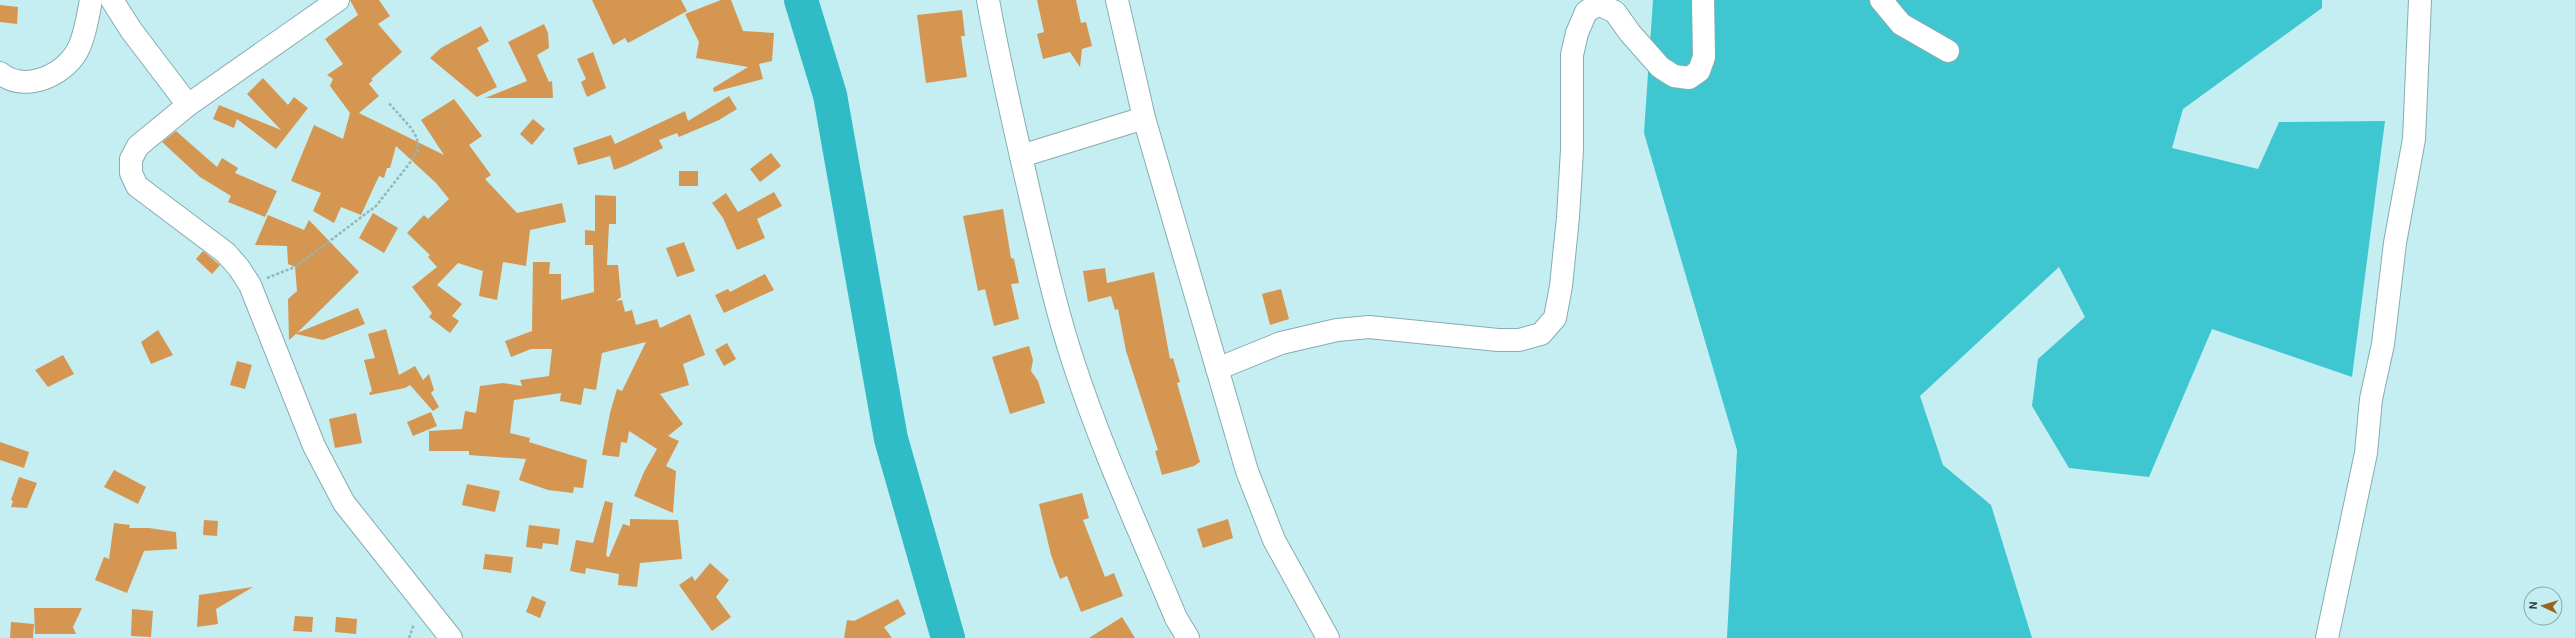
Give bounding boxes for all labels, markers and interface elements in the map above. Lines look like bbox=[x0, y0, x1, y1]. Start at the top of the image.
north arrow bbox=[2523, 586, 2563, 626]
text: N bbox=[2527, 601, 2540, 610]

